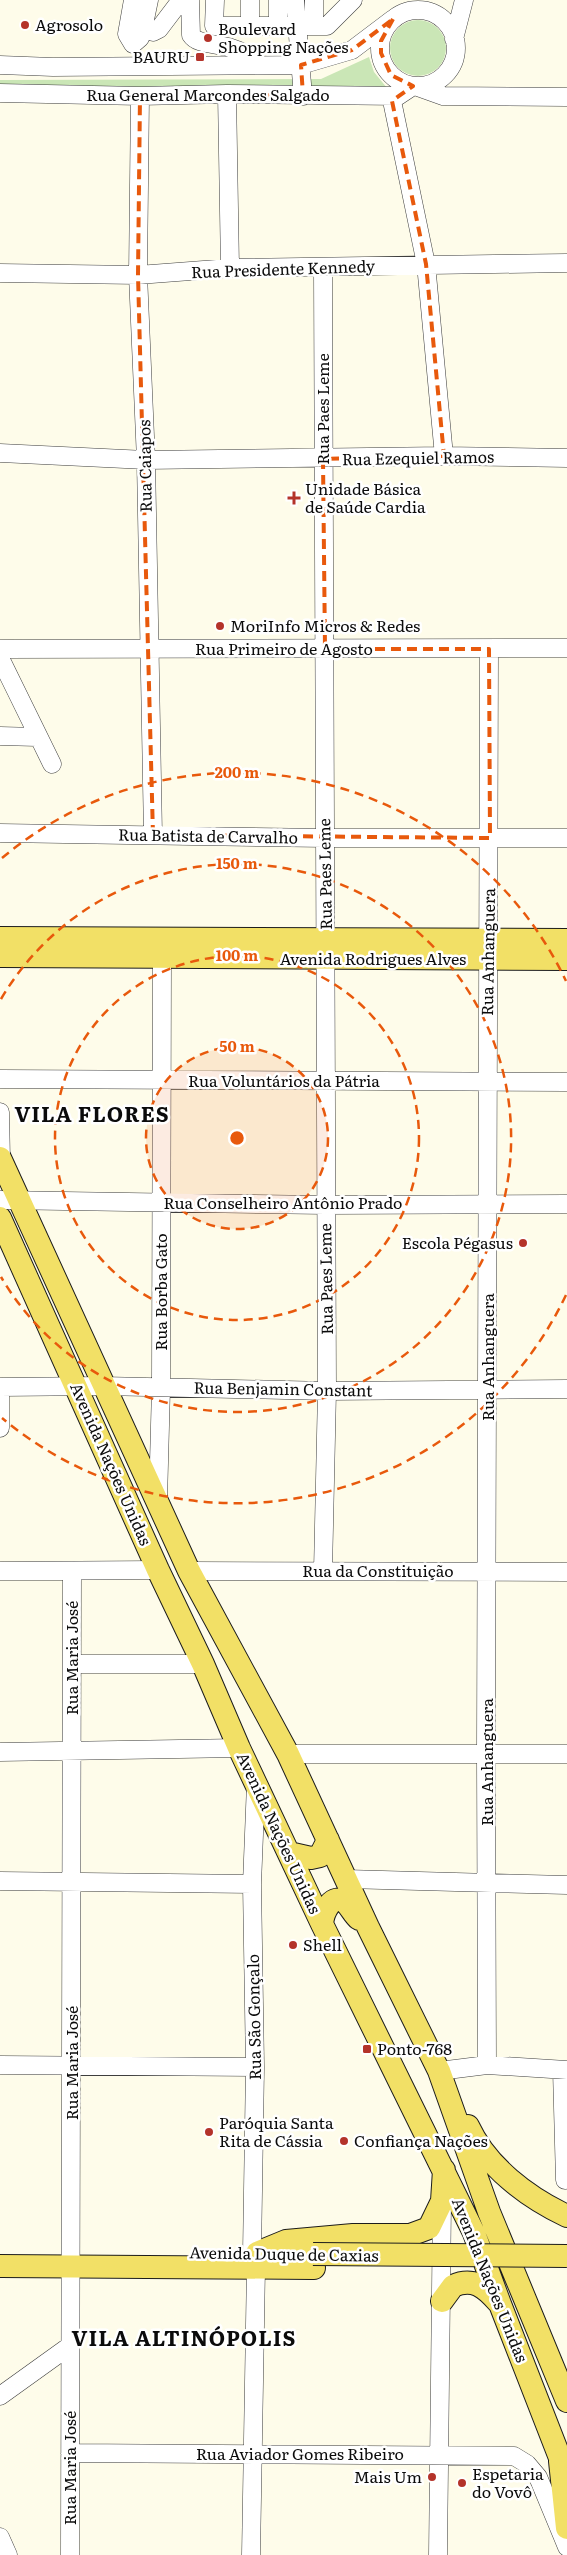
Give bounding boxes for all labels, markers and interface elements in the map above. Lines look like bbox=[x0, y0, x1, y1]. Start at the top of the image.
place label: Agrosolo bbox=[35, 12, 103, 36]
place label: Boulevard Shopping Nações bbox=[218, 16, 349, 58]
marker: Agrosolo bbox=[19, 19, 31, 31]
marker: Boulevard Shopping Nações bbox=[202, 32, 214, 44]
place label: BAURU bbox=[132, 44, 190, 68]
marker: BAURU bbox=[194, 51, 206, 63]
street label: Rua General Marcondes Salgado bbox=[86, 82, 330, 106]
street label: Rua Presidente Kennedy bbox=[191, 253, 376, 283]
street label: Rua Paes Leme bbox=[310, 353, 334, 465]
street label: Rua Caiapos bbox=[131, 420, 157, 512]
street label: Rua Ezequiel Ramos bbox=[342, 444, 494, 470]
place label: Unidade Básica de Saúde Cardia bbox=[305, 476, 426, 518]
marker: Unidade Básica de Saúde Cardia bbox=[287, 491, 301, 505]
place label: MoriInfo Micros & Redes bbox=[230, 613, 420, 637]
marker: MoriInfo Micros & Redes bbox=[214, 620, 226, 632]
street label: Rua Primeiro de Agosto bbox=[195, 636, 373, 660]
text: 200 m bbox=[215, 760, 259, 783]
street label: Rua Paes Leme bbox=[311, 818, 337, 930]
street label: Rua Batista de Carvalho bbox=[118, 821, 298, 849]
text: 150 m bbox=[216, 851, 258, 874]
street label: Rua Anhanguera bbox=[474, 887, 500, 1016]
text: 100 m bbox=[216, 943, 258, 966]
street label: Avenida Rodrigues Alves bbox=[280, 946, 466, 970]
text: 50 m bbox=[219, 1034, 255, 1057]
street label: Rua Voluntários da Pátria bbox=[188, 1068, 380, 1092]
district label: VILA FLORES bbox=[14, 1097, 170, 1128]
centre of rings bbox=[228, 1129, 246, 1147]
street label: Rua Conselheiro Antônio Prado bbox=[164, 1190, 402, 1214]
street label: Rua Paes Leme bbox=[312, 1223, 338, 1335]
place label: Escola Pégasus bbox=[402, 1230, 513, 1254]
street label: Rua Borba Gato bbox=[148, 1233, 172, 1351]
marker: Escola Pégasus bbox=[517, 1237, 529, 1249]
street label: Rua Anhanguera bbox=[475, 1293, 499, 1421]
street label: Rua Benjamin Constant bbox=[193, 1374, 373, 1402]
street label: Avenida Nações Unidas bbox=[65, 1378, 159, 1549]
street label: Rua da Constituição bbox=[302, 1558, 454, 1582]
street label: Rua Maria José bbox=[59, 1601, 83, 1715]
street label: Rua Anhanguera bbox=[474, 1698, 498, 1826]
street label: Avenida Nações Unidas bbox=[232, 1748, 328, 1917]
place label: Shell bbox=[303, 1932, 342, 1956]
marker: Shell bbox=[287, 1939, 299, 1951]
street label: Rua São Gonçalo bbox=[240, 1954, 266, 2080]
street label: Rua Maria José bbox=[59, 2006, 83, 2120]
place label: Ponto-768 bbox=[377, 2036, 452, 2060]
marker: Ponto-768 bbox=[361, 2043, 373, 2055]
place label: Paróquia Santa Rita de Cássia bbox=[219, 2110, 334, 2152]
marker: Paróquia Santa Rita de Cássia bbox=[203, 2126, 215, 2138]
place label: Confiança Nações bbox=[354, 2128, 488, 2152]
marker: Confiança Nações bbox=[338, 2135, 350, 2147]
street label: Avenida Nações Unidas bbox=[447, 2194, 535, 2366]
street label: Avenida Duque de Caxias bbox=[189, 2239, 379, 2267]
district label: VILA ALTINÓPOLIS bbox=[72, 2321, 296, 2352]
street label: Rua Maria José bbox=[57, 2411, 81, 2525]
street label: Rua Aviador Gomes Ribeiro bbox=[196, 2441, 404, 2465]
place label: Espetaria do Vovô bbox=[472, 2461, 544, 2503]
place label: Mais Um bbox=[354, 2464, 422, 2488]
marker: Mais Um bbox=[426, 2471, 438, 2483]
marker: Espetaria do Vovô bbox=[456, 2477, 468, 2489]

